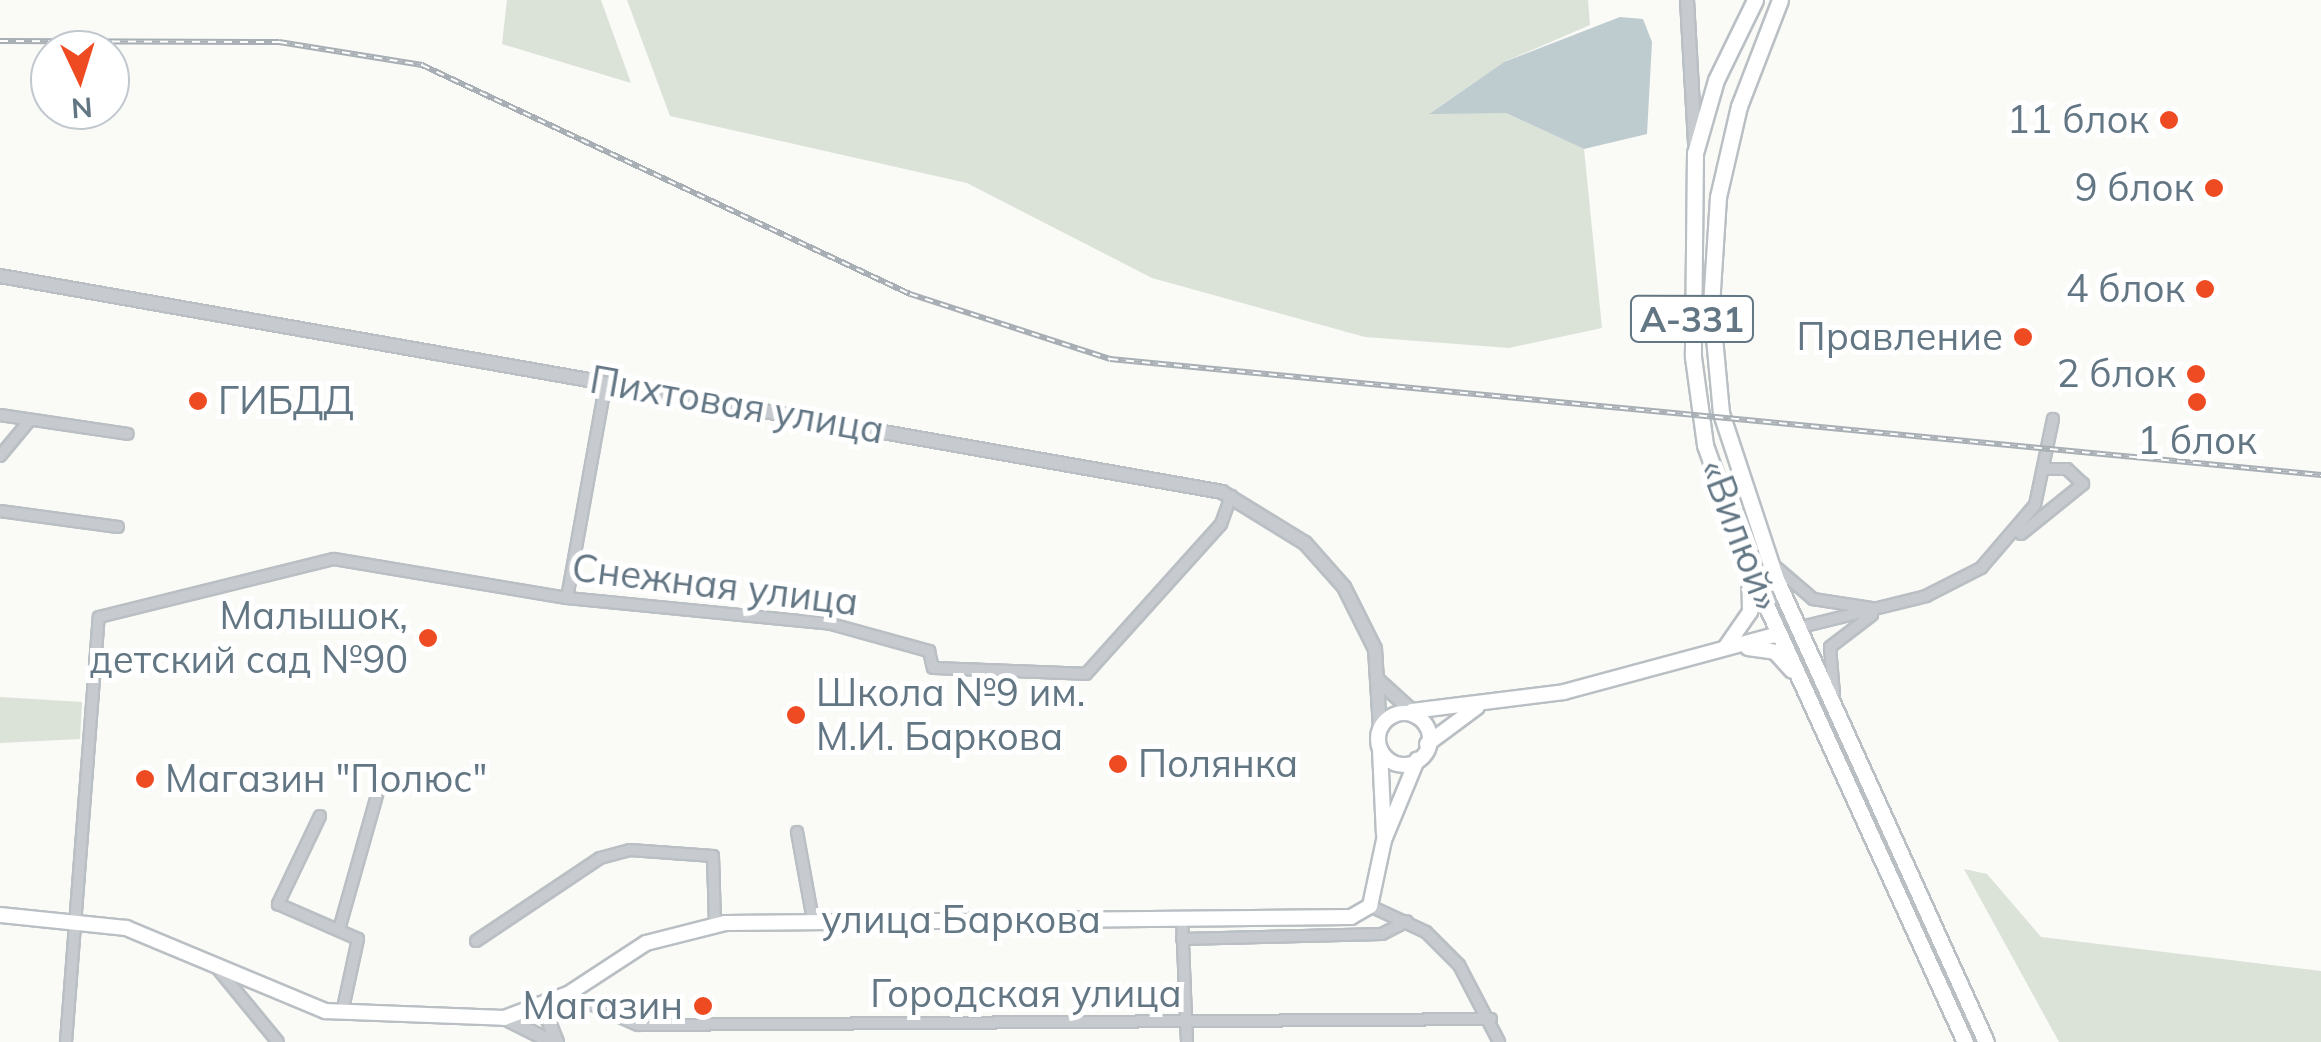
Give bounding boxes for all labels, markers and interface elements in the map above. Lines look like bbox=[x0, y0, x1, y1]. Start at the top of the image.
north arrow bbox=[30, 30, 130, 130]
text: N bbox=[70, 90, 94, 127]
place label: 11 блок bbox=[2007, 97, 2149, 143]
marker: 11 блок bbox=[2158, 109, 2180, 131]
place label: 9 блок bbox=[2075, 165, 2194, 211]
marker: 9 блок bbox=[2203, 177, 2225, 199]
place label: 4 блок bbox=[2066, 266, 2185, 312]
marker: 4 блок bbox=[2194, 278, 2216, 300]
road number: А-331 bbox=[1630, 289, 1754, 349]
place label: Правление bbox=[1797, 314, 2003, 360]
marker: Правление bbox=[2012, 326, 2034, 348]
place label: 2 блок bbox=[2057, 351, 2176, 397]
street label: Пихтовая улица bbox=[587, 357, 887, 453]
marker: 2 блок bbox=[2185, 363, 2207, 385]
place label: ГИБДД bbox=[218, 378, 354, 424]
marker: ГИБДД bbox=[187, 390, 209, 412]
marker: 1 блок bbox=[2186, 391, 2208, 413]
place label: 1 блок bbox=[2137, 418, 2257, 464]
street label: «Вилюй» bbox=[1691, 454, 1789, 616]
street label: Снежная улица bbox=[569, 545, 861, 625]
place label: Малышок, детский сад №90 bbox=[90, 593, 408, 682]
marker: Малышок, детский сад №90 bbox=[417, 627, 439, 649]
place label: Школа №9 им. М.И. Баркова bbox=[816, 670, 1085, 759]
marker: Школа №9 им. М.И. Баркова bbox=[785, 704, 807, 726]
place label: Полянка bbox=[1138, 741, 1298, 787]
marker: Полянка bbox=[1107, 753, 1129, 775]
place label: Магазин "Полюс" bbox=[165, 756, 487, 802]
marker: Магазин "Полюс" bbox=[134, 768, 156, 790]
street label: улица Баркова bbox=[821, 897, 1101, 943]
street label: Городская улица bbox=[870, 971, 1182, 1017]
place label: Магазин bbox=[522, 983, 683, 1029]
marker: Магазин bbox=[692, 995, 714, 1017]

